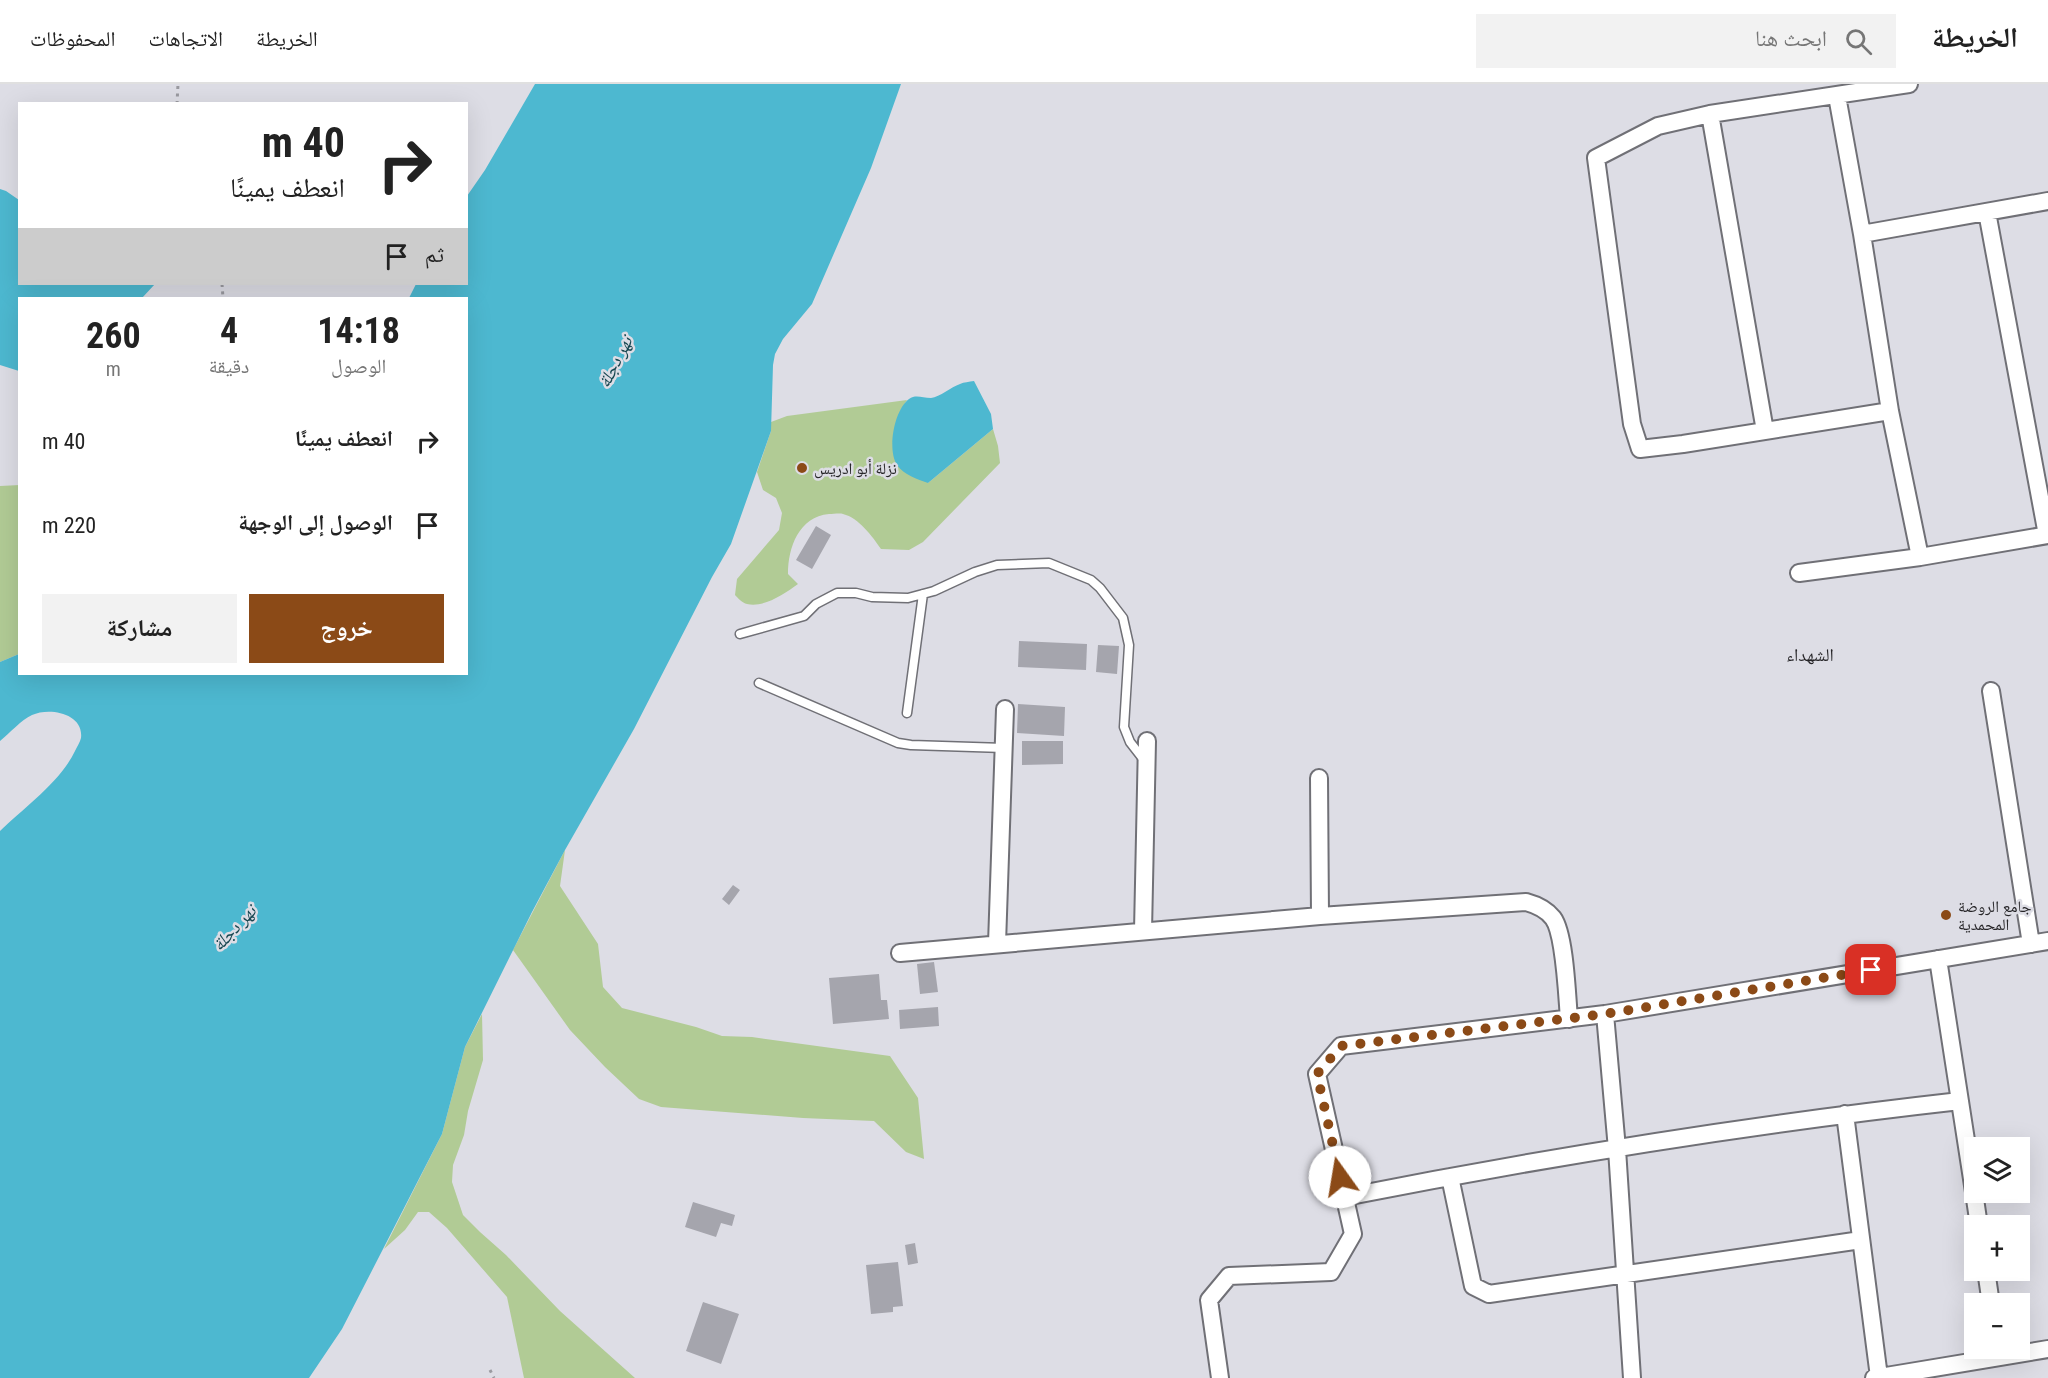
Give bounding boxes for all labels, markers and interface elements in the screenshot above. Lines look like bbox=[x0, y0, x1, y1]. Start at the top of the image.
search box bbox=[1476, 14, 1896, 68]
text: الخريطة bbox=[1932, 21, 2018, 54]
icon: search bbox=[1842, 25, 1875, 58]
text: ابحث هنا bbox=[1755, 26, 1827, 51]
text: المحفوظات bbox=[30, 27, 115, 51]
text: الاتجاهات bbox=[148, 27, 223, 51]
text: الخريطة bbox=[256, 27, 318, 51]
text: 40 m bbox=[262, 118, 345, 167]
icon: right bbox=[366, 126, 444, 204]
text: انعطف يمينًا bbox=[230, 172, 345, 204]
icon: arrive bbox=[380, 240, 413, 273]
text: ثم bbox=[425, 242, 444, 267]
text: 4 bbox=[220, 310, 238, 352]
text: 14:18 bbox=[317, 310, 400, 352]
text: 260 bbox=[86, 315, 141, 357]
water label: نهر دجلة bbox=[593, 330, 638, 391]
text: دقيقة bbox=[209, 354, 249, 378]
text: الوصول bbox=[331, 354, 386, 378]
text: m bbox=[106, 357, 121, 381]
icon: right bbox=[411, 425, 444, 458]
text: انعطف يمينًا bbox=[295, 426, 393, 451]
text: 40 m bbox=[42, 429, 85, 454]
place label: نزلة أبو ادريس bbox=[814, 459, 897, 479]
marker: نزلة أبو ادريس bbox=[795, 461, 809, 475]
icon: arrive bbox=[411, 509, 444, 542]
text: الوصول إلى الوجهة bbox=[238, 510, 393, 535]
text: 220 m bbox=[42, 513, 96, 538]
button: مشاركة bbox=[42, 594, 237, 663]
button: خروج bbox=[249, 594, 444, 663]
district label: الشهداء bbox=[1786, 644, 1834, 665]
place label: جامع الروضة المحمدية bbox=[1958, 897, 2032, 934]
water label: نهر دجلة bbox=[207, 898, 262, 955]
marker: جامع الروضة المحمدية bbox=[1939, 908, 1953, 922]
pin bbox=[1845, 944, 1896, 995]
icon: arrive bbox=[1854, 953, 1887, 986]
map controls bbox=[1964, 1137, 2030, 1359]
button: layers bbox=[1964, 1137, 2030, 1203]
position arrow bbox=[1308, 1145, 1372, 1209]
button: + bbox=[1964, 1215, 2030, 1281]
button: − bbox=[1964, 1293, 2030, 1359]

